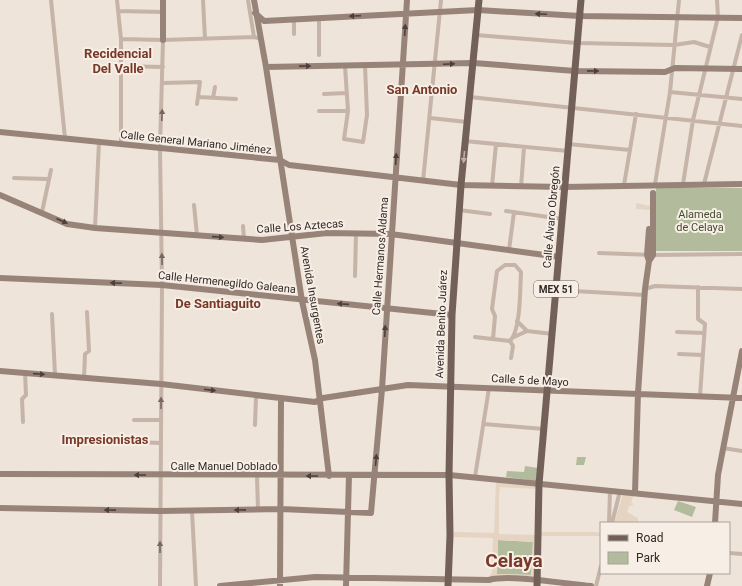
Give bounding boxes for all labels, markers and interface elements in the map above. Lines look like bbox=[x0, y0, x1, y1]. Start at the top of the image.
one-way arrow bbox=[535, 10, 547, 17]
one-way arrow bbox=[349, 13, 361, 20]
one-way arrow bbox=[402, 24, 409, 36]
district label: Recidencial Del Valle bbox=[84, 46, 152, 76]
one-way arrow bbox=[443, 60, 455, 67]
one-way arrow bbox=[299, 63, 312, 69]
one-way arrow bbox=[587, 68, 600, 74]
district label: San Antonio bbox=[387, 82, 457, 97]
one-way arrow bbox=[158, 109, 165, 121]
street label: Calle General Mariano Jiménez bbox=[120, 128, 273, 157]
one-way arrow bbox=[460, 151, 467, 163]
one-way arrow bbox=[392, 153, 399, 165]
street label: Calle Álvaro Obregón bbox=[541, 165, 562, 269]
street label: Calle Hermanos Aldama bbox=[370, 196, 391, 316]
park label: Alameda de Celaya bbox=[676, 208, 724, 234]
street label: Calle Los Aztecas bbox=[256, 217, 344, 236]
one-way arrow bbox=[56, 218, 67, 224]
one-way arrow bbox=[212, 233, 224, 240]
street label: Avenida Insurgentes bbox=[297, 245, 328, 345]
one-way arrow bbox=[158, 253, 165, 265]
street label: Calle Hermenegildo Galeana bbox=[157, 269, 297, 296]
street label: Avenida Benito Juárez bbox=[433, 269, 450, 379]
one-way arrow bbox=[109, 280, 122, 286]
road number: MEX 51 bbox=[534, 281, 578, 297]
district label: De Santiaguito bbox=[175, 296, 261, 311]
one-way arrow bbox=[337, 300, 349, 307]
one-way arrow bbox=[382, 324, 388, 337]
one-way arrow bbox=[33, 371, 45, 378]
street label: Calle 5 de Mayo bbox=[491, 372, 569, 389]
one-way arrow bbox=[204, 387, 216, 393]
one-way arrow bbox=[158, 396, 164, 409]
district label: Impresionistas bbox=[62, 432, 149, 447]
one-way arrow bbox=[372, 454, 379, 467]
street label: Calle Manuel Doblado bbox=[171, 460, 277, 473]
one-way arrow bbox=[133, 472, 146, 478]
one-way arrow bbox=[305, 473, 318, 479]
one-way arrow bbox=[104, 507, 116, 514]
one-way arrow bbox=[233, 507, 246, 513]
legend bbox=[600, 522, 730, 574]
text: Road bbox=[636, 531, 664, 545]
one-way arrow bbox=[157, 540, 163, 553]
district label: Celaya bbox=[485, 549, 543, 572]
text: Park bbox=[636, 551, 661, 565]

